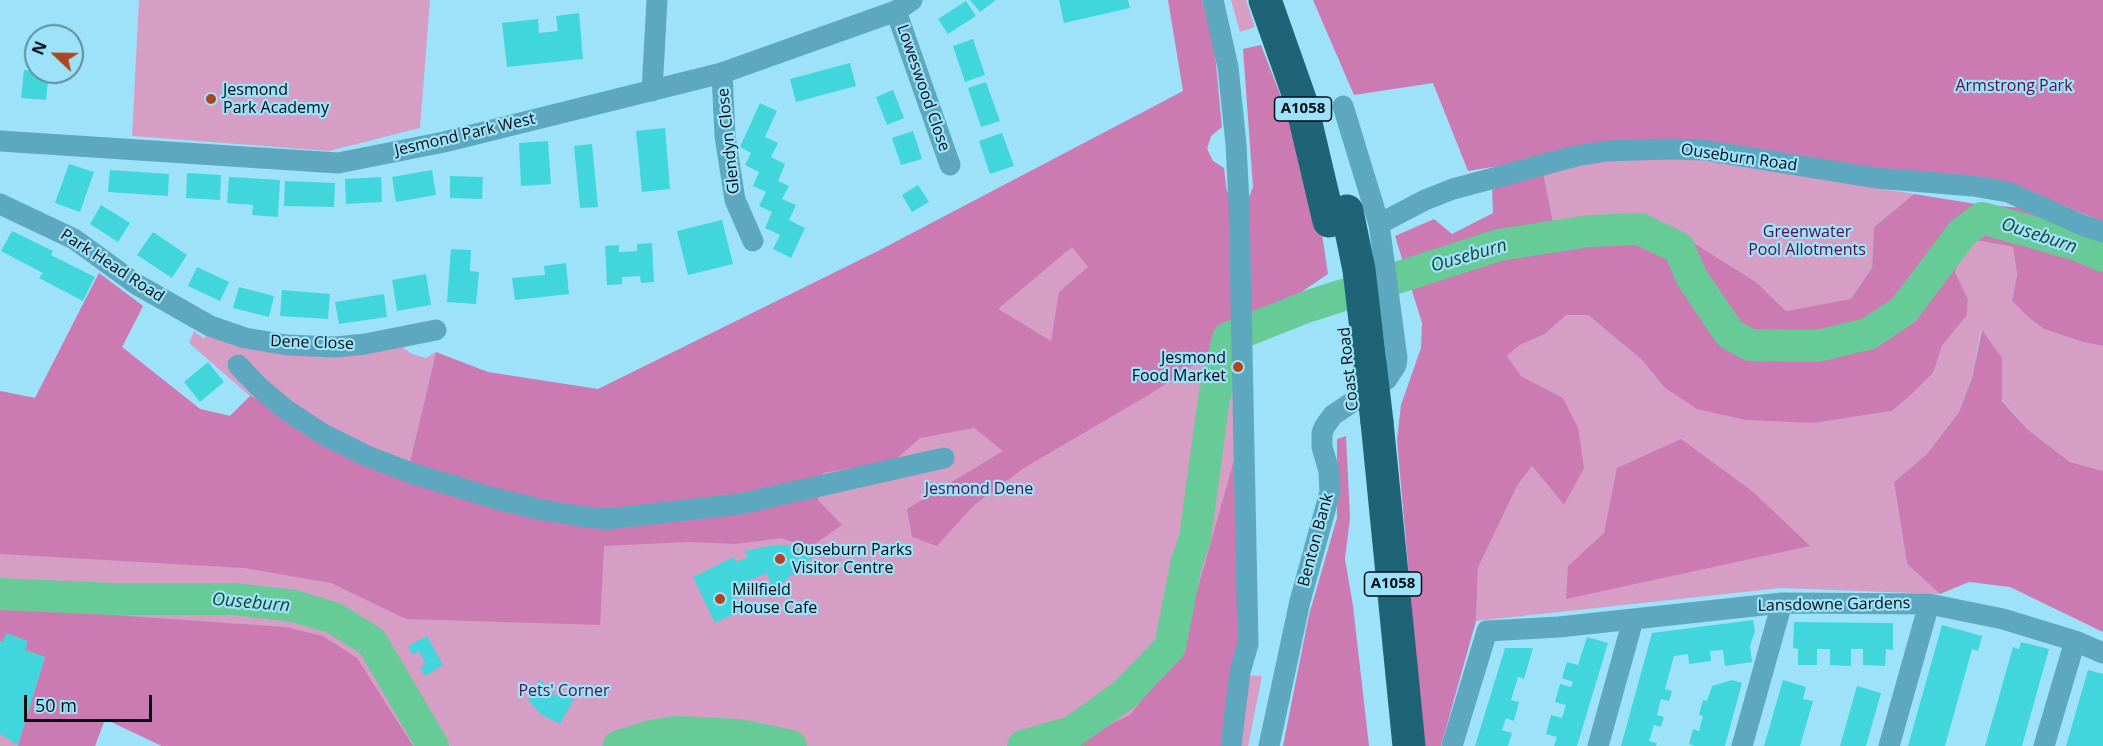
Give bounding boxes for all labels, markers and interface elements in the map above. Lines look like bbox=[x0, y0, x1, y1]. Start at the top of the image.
street label: Loweswood Close bbox=[892, 22, 954, 154]
north arrow bbox=[24, 24, 84, 84]
text: N bbox=[27, 38, 52, 58]
park label: Armstrong Park bbox=[1955, 76, 2073, 96]
place label: Jesmond Park Academy bbox=[223, 80, 329, 118]
street label: Glendyn Close bbox=[714, 87, 744, 195]
marker: Jesmond Park Academy bbox=[204, 92, 218, 106]
road number: A1058 bbox=[1274, 97, 1332, 121]
street label: Jesmond Park West bbox=[393, 109, 537, 161]
street label: Ouseburn Road bbox=[1680, 140, 1798, 176]
water label: Ouseburn bbox=[1998, 214, 2080, 258]
park label: Greenwater Pool Allotments bbox=[1748, 222, 1866, 260]
street label: Park Head Road bbox=[57, 225, 167, 307]
water label: Ouseburn bbox=[1428, 235, 1510, 277]
street label: Coast Road bbox=[1335, 326, 1363, 412]
street label: Dene Close bbox=[270, 332, 354, 354]
place label: Jesmond Food Market bbox=[1132, 348, 1226, 386]
marker: Jesmond Food Market bbox=[1231, 360, 1245, 374]
park label: Jesmond Dene bbox=[925, 479, 1033, 499]
street label: Benton Bank bbox=[1294, 491, 1338, 589]
place label: Ouseburn Parks Visitor Centre bbox=[792, 540, 912, 578]
marker: Ouseburn Parks Visitor Centre bbox=[773, 552, 787, 566]
road number: A1058 bbox=[1364, 572, 1422, 596]
place label: Millfield House Cafe bbox=[732, 580, 817, 618]
water label: Ouseburn bbox=[211, 589, 291, 617]
marker: Millfield House Cafe bbox=[713, 592, 727, 606]
street label: Lansdowne Gardens bbox=[1757, 594, 1911, 616]
park label: Pets' Corner bbox=[518, 681, 610, 701]
scale bar bbox=[27, 683, 154, 721]
text: 50 m bbox=[35, 693, 77, 717]

